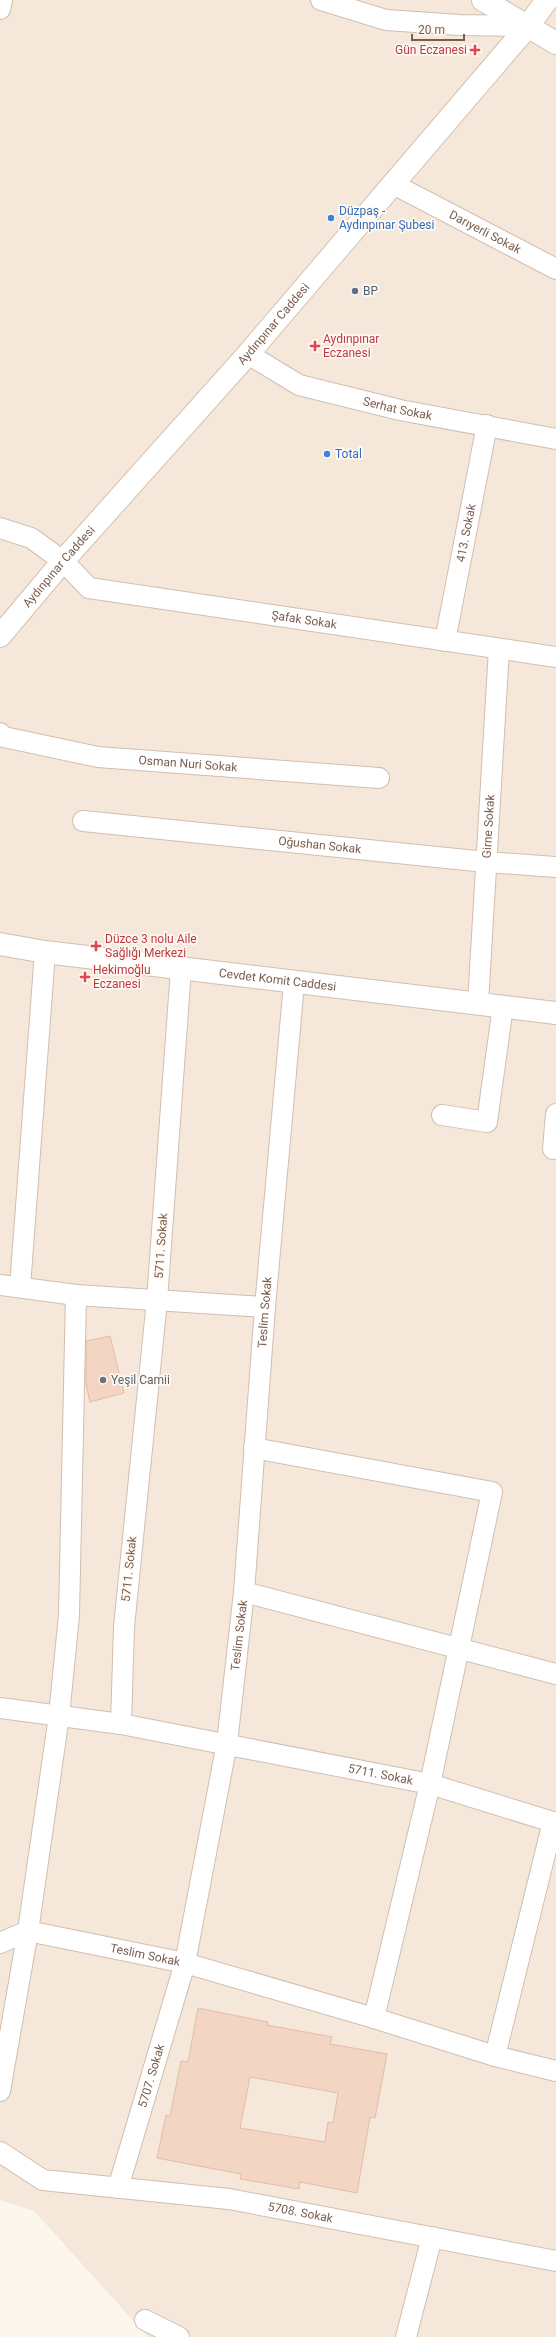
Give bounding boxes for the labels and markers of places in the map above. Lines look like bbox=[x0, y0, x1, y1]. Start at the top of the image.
place label: Gün Eczanesi bbox=[395, 43, 467, 57]
marker: Gün Eczanesi bbox=[470, 45, 480, 55]
place label: Düzpaş - Aydınpınar Şubesi bbox=[339, 204, 434, 232]
marker: Düzpaş - Aydınpınar Şubesi bbox=[326, 213, 336, 223]
place label: BP bbox=[363, 284, 378, 298]
marker: BP bbox=[350, 286, 360, 296]
place label: Aydınpınar Eczanesi bbox=[323, 332, 379, 360]
marker: Aydınpınar Eczanesi bbox=[310, 341, 320, 351]
place label: Total bbox=[335, 447, 362, 461]
marker: Total bbox=[322, 449, 332, 459]
place label: Düzce 3 nolu Aile Sağlığı Merkezi bbox=[105, 932, 197, 960]
marker: Düzce 3 nolu Aile Sağlığı Merkezi bbox=[90, 940, 102, 952]
place label: Hekimoğlu Eczanesi bbox=[93, 963, 151, 991]
marker: Hekimoğlu Eczanesi bbox=[80, 972, 90, 982]
place label: Yeşil Camii bbox=[111, 1373, 170, 1387]
marker: Yeşil Camii bbox=[98, 1375, 108, 1385]

